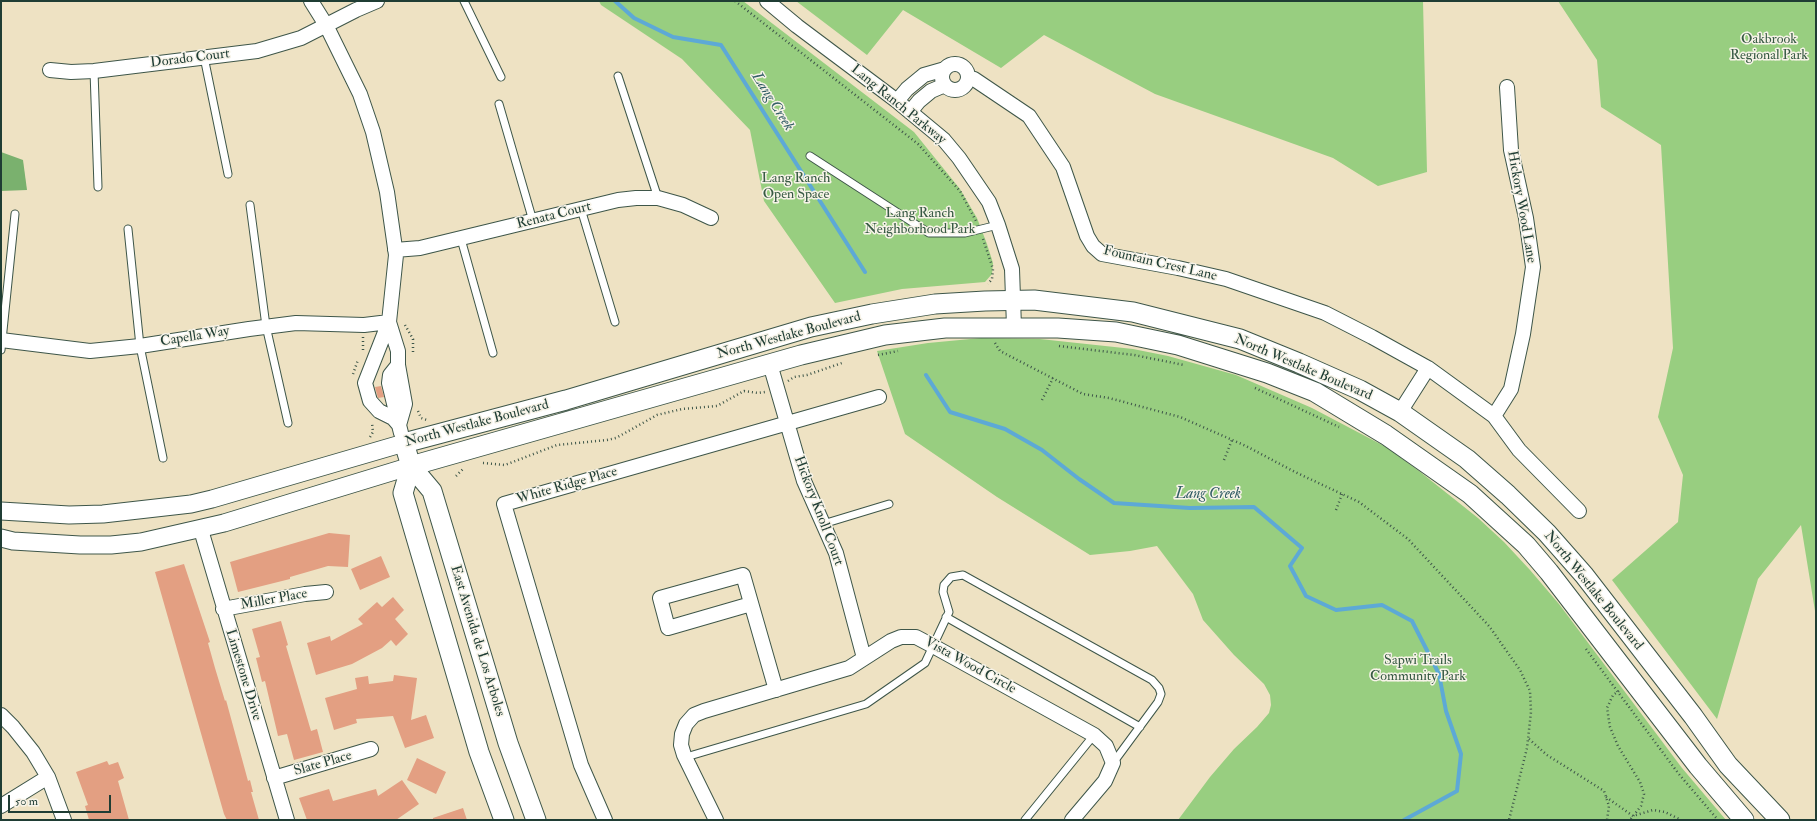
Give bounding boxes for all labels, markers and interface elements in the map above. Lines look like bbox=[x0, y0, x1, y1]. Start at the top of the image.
park label: Oakbrook Regional Park bbox=[1730, 32, 1808, 64]
street label: Dorado Court bbox=[149, 46, 231, 72]
street label: Lang Ranch Parkway bbox=[847, 61, 949, 149]
water label: Lang Creek bbox=[747, 69, 797, 135]
street label: Hickory Wood Lane bbox=[1503, 150, 1539, 264]
park label: Lang Ranch Open Space bbox=[762, 171, 830, 204]
street label: Renata Court bbox=[515, 199, 593, 233]
park label: Lang Ranch Neighborhood Park bbox=[865, 206, 975, 238]
street label: Fountain Crest Lane bbox=[1102, 243, 1218, 285]
street label: North Westlake Boulevard bbox=[715, 309, 863, 363]
street label: Capella Way bbox=[159, 323, 231, 351]
street label: North Westlake Boulevard bbox=[1232, 331, 1374, 405]
street label: North Westlake Boulevard bbox=[403, 397, 551, 451]
street label: Hickory Knoll Court bbox=[789, 454, 847, 568]
street label: White Ridge Place bbox=[515, 464, 619, 508]
water label: Lang Creek bbox=[1175, 486, 1241, 504]
street label: North Westlake Boulevard bbox=[1540, 528, 1646, 654]
street label: East Avenida de Los Arboles bbox=[446, 563, 508, 719]
street label: Miller Place bbox=[239, 586, 309, 614]
street label: Limestone Drive bbox=[221, 627, 265, 723]
street label: Vista Wood Circle bbox=[921, 634, 1019, 698]
park label: Sapwi Trails Community Park bbox=[1370, 653, 1466, 686]
street label: Slate Place bbox=[292, 748, 354, 780]
scale bar bbox=[10, 787, 113, 813]
text: 50 m bbox=[15, 794, 38, 809]

